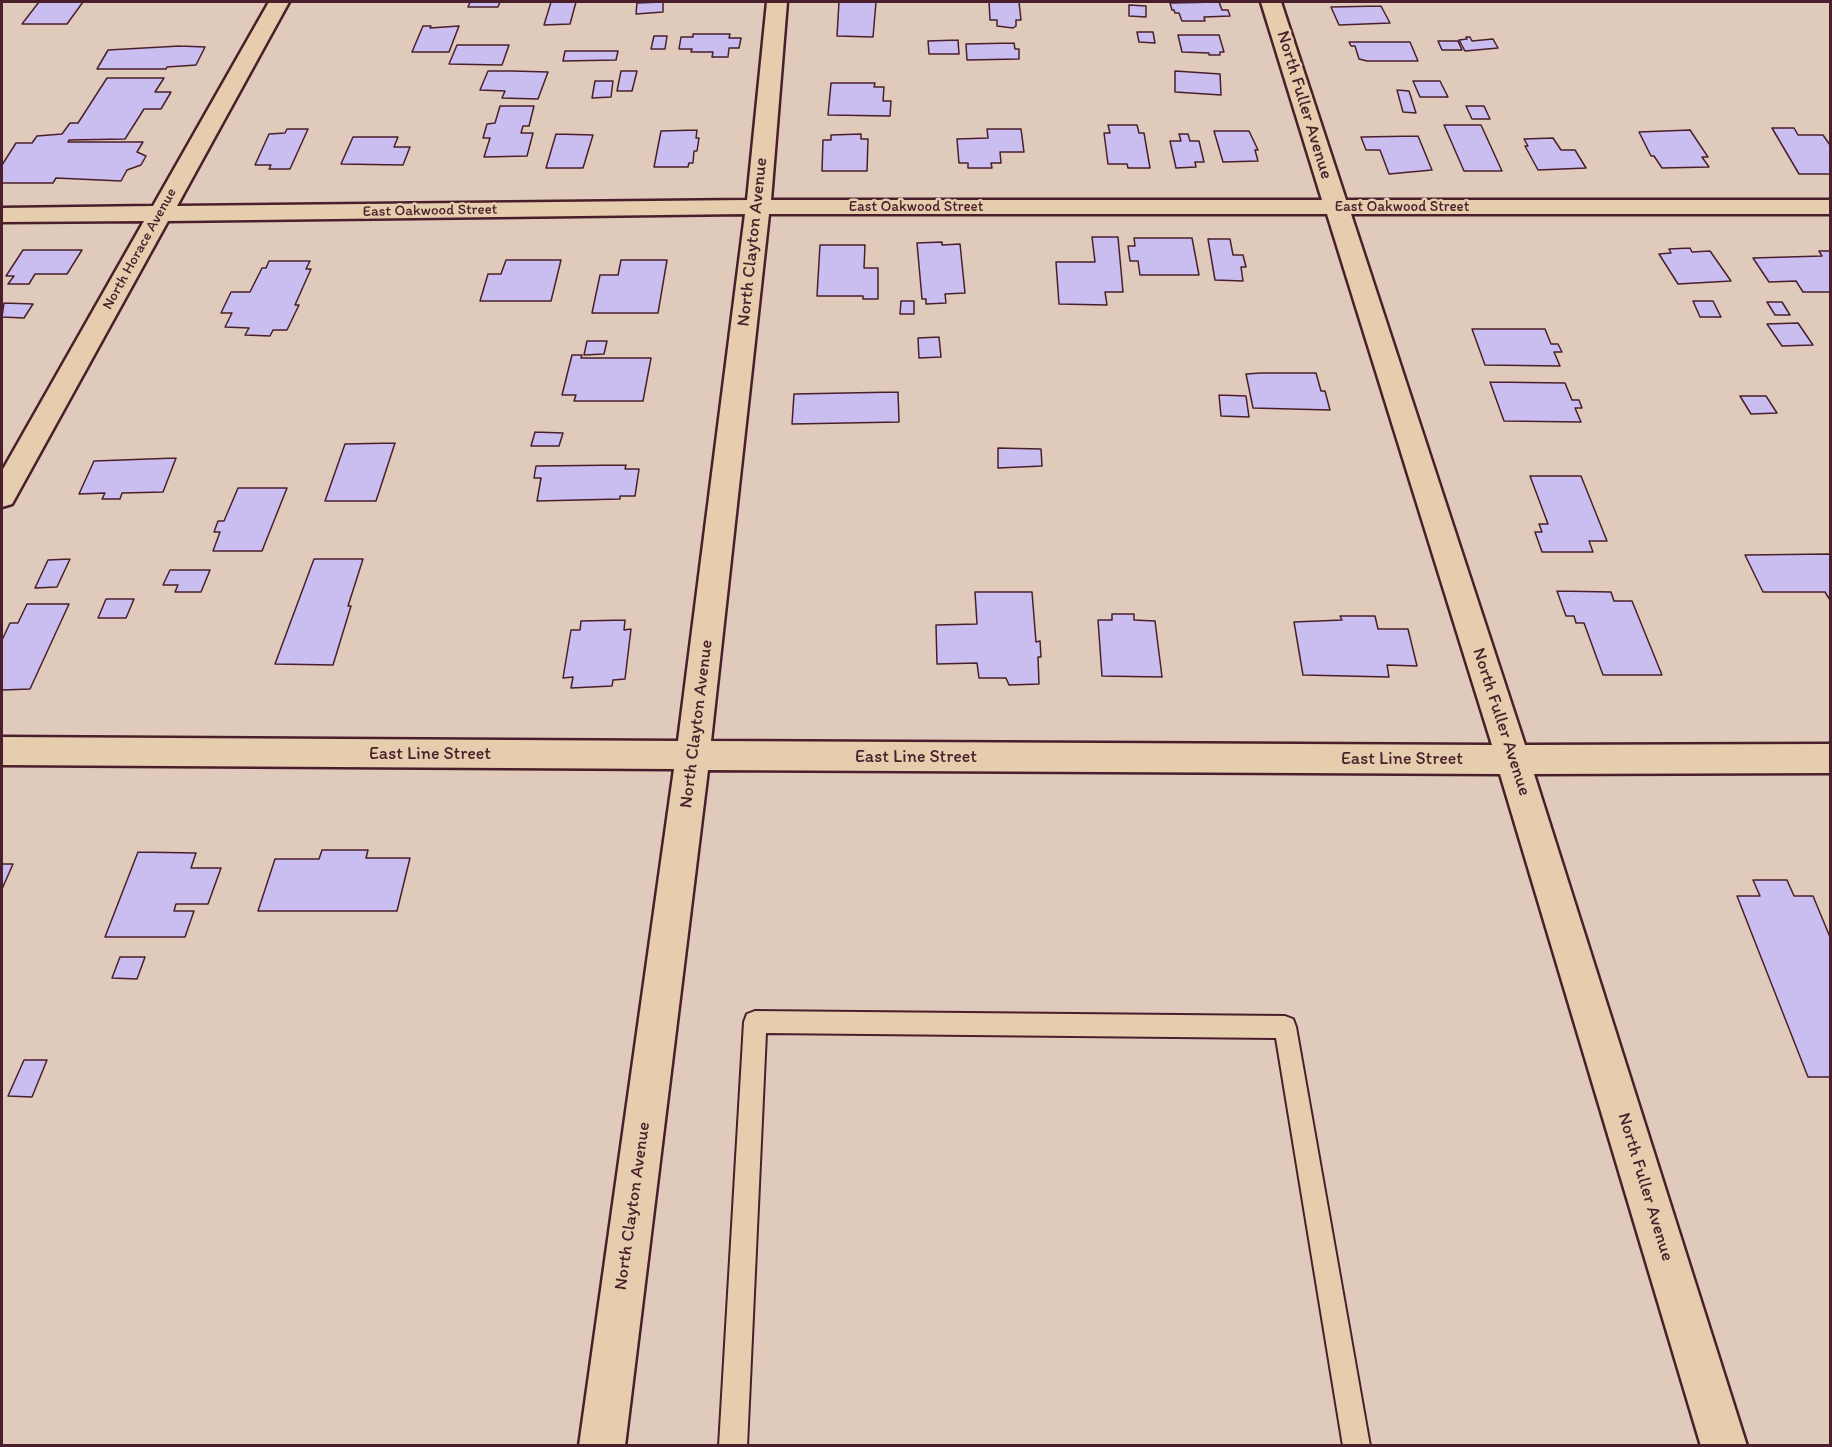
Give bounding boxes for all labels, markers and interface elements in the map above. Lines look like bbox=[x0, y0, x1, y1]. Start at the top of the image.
street label: North Fuller Avenue bbox=[1271, 28, 1337, 182]
street label: North Clayton Avenue bbox=[733, 156, 773, 328]
street label: North Horace Avenue bbox=[99, 185, 181, 313]
street label: East Oakwood Street bbox=[849, 198, 983, 216]
street label: East Oakwood Street bbox=[1335, 198, 1469, 216]
street label: East Oakwood Street bbox=[363, 201, 497, 221]
street label: North Clayton Avenue bbox=[676, 638, 718, 810]
street label: North Fuller Avenue bbox=[1467, 645, 1535, 799]
street label: East Line Street bbox=[369, 743, 491, 765]
street label: East Line Street bbox=[855, 746, 977, 768]
street label: East Line Street bbox=[1341, 748, 1463, 770]
street label: North Fuller Avenue bbox=[1612, 1110, 1678, 1264]
street label: North Clayton Avenue bbox=[610, 1120, 656, 1292]

